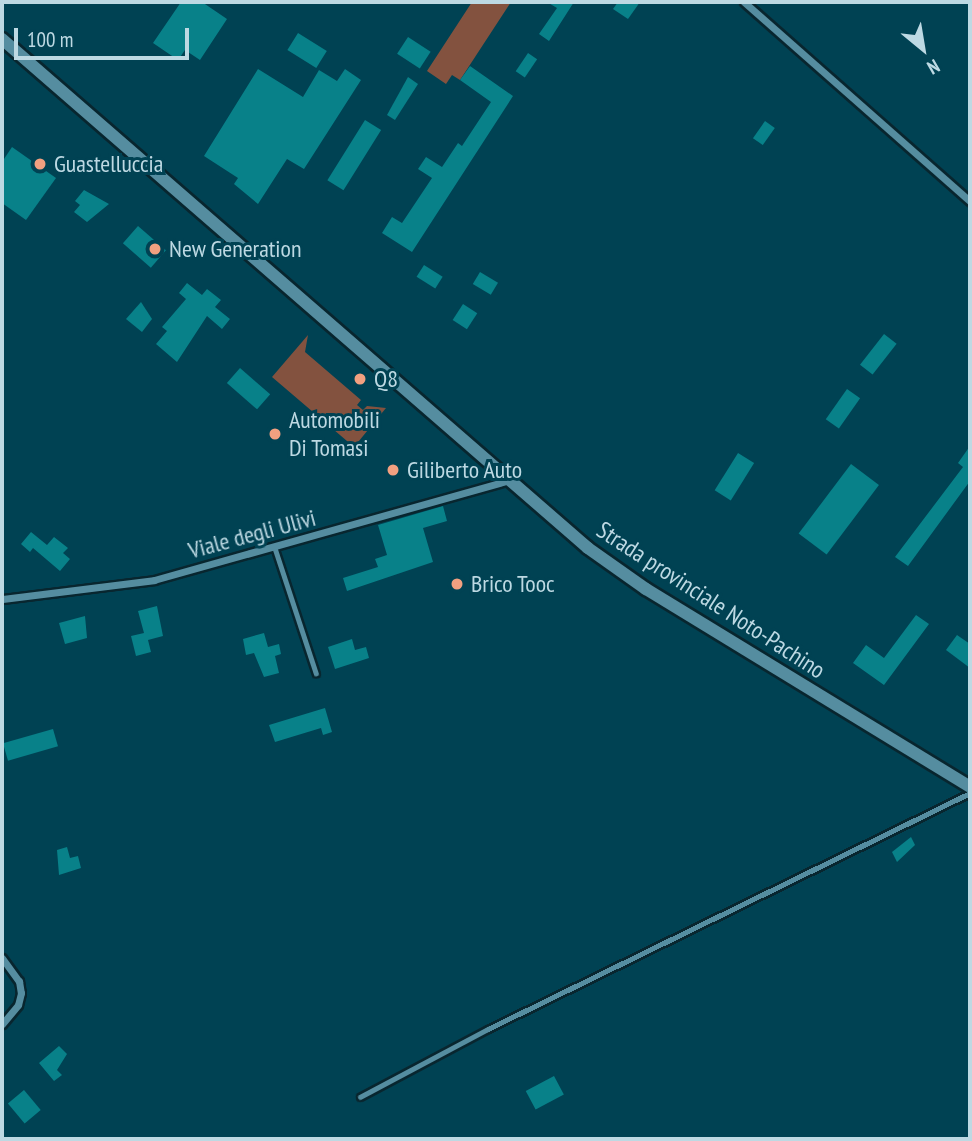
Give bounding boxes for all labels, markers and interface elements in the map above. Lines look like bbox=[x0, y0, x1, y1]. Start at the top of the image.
scale bar bbox=[18, 14, 192, 58]
north arrow bbox=[888, 14, 958, 84]
text: 100 m bbox=[27, 26, 73, 53]
text: N bbox=[923, 54, 944, 80]
place label: Guastelluccia bbox=[54, 150, 163, 178]
marker: Guastelluccia bbox=[32, 156, 48, 172]
place label: New Generation bbox=[169, 235, 302, 263]
marker: New Generation bbox=[147, 241, 163, 257]
place label: Q8 bbox=[374, 365, 398, 393]
marker: Q8 bbox=[352, 371, 368, 387]
place label: Automobili Di Tomasi bbox=[289, 406, 380, 462]
marker: Automobili Di Tomasi bbox=[267, 426, 283, 442]
place label: Giliberto Auto bbox=[407, 456, 523, 484]
marker: Giliberto Auto bbox=[385, 462, 401, 478]
street label: Viale degli Ulivi bbox=[185, 503, 319, 565]
street label: Strada provinciale Noto-Pachino bbox=[591, 515, 831, 685]
place label: Brico Tooc bbox=[471, 570, 555, 598]
marker: Brico Tooc bbox=[449, 576, 465, 592]

